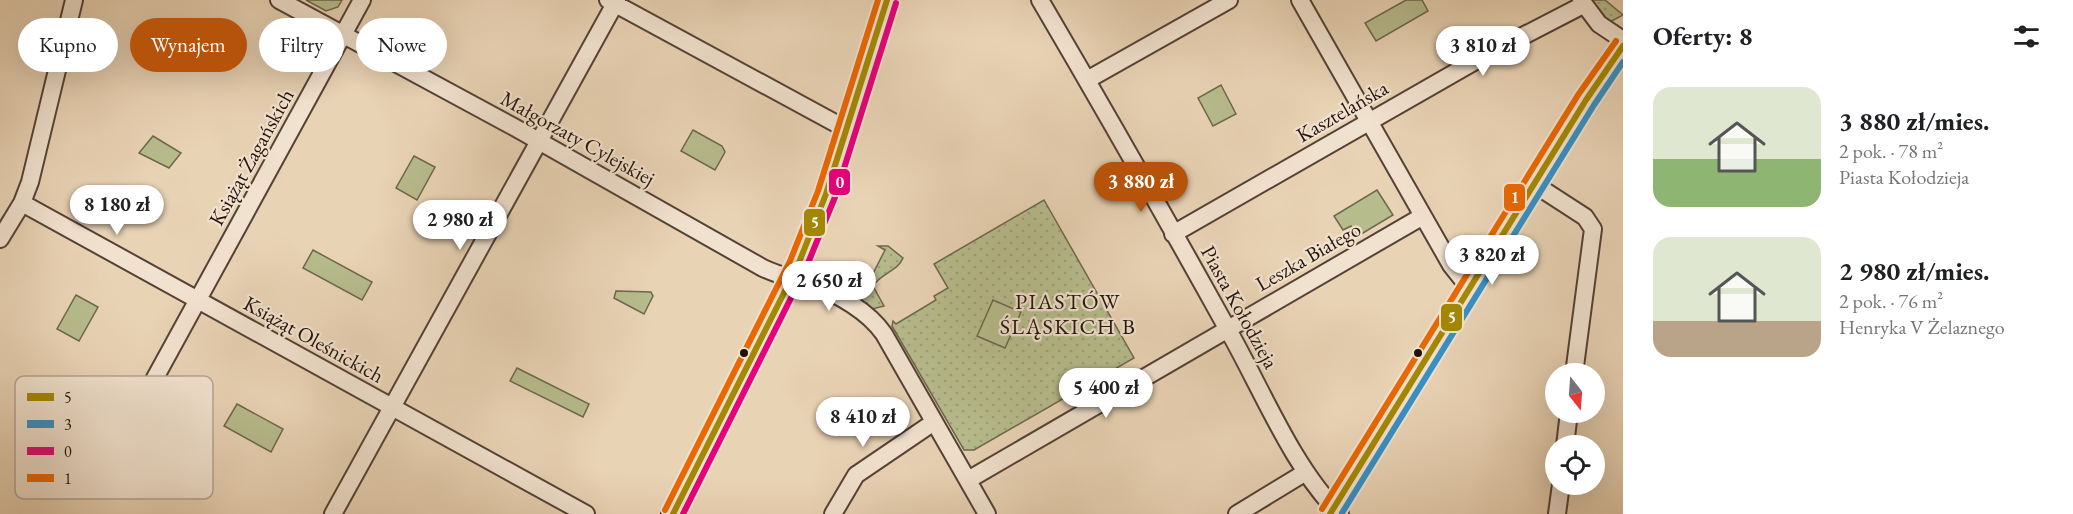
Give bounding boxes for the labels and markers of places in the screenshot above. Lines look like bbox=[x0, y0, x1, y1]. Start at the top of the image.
pin: 3 810 zł bbox=[1421, 26, 1545, 77]
pin: 3 880 zł bbox=[1079, 162, 1203, 213]
pin: 8 180 zł bbox=[55, 185, 179, 236]
pin: 2 980 zł bbox=[398, 200, 522, 251]
pin: 3 820 zł bbox=[1430, 235, 1554, 286]
pin: 2 650 zł bbox=[767, 261, 891, 312]
unlabelled marker bbox=[738, 347, 750, 359]
unlabelled marker bbox=[1412, 347, 1424, 359]
pin: 5 400 zł bbox=[1044, 368, 1168, 419]
pin: 8 410 zł bbox=[801, 397, 925, 448]

